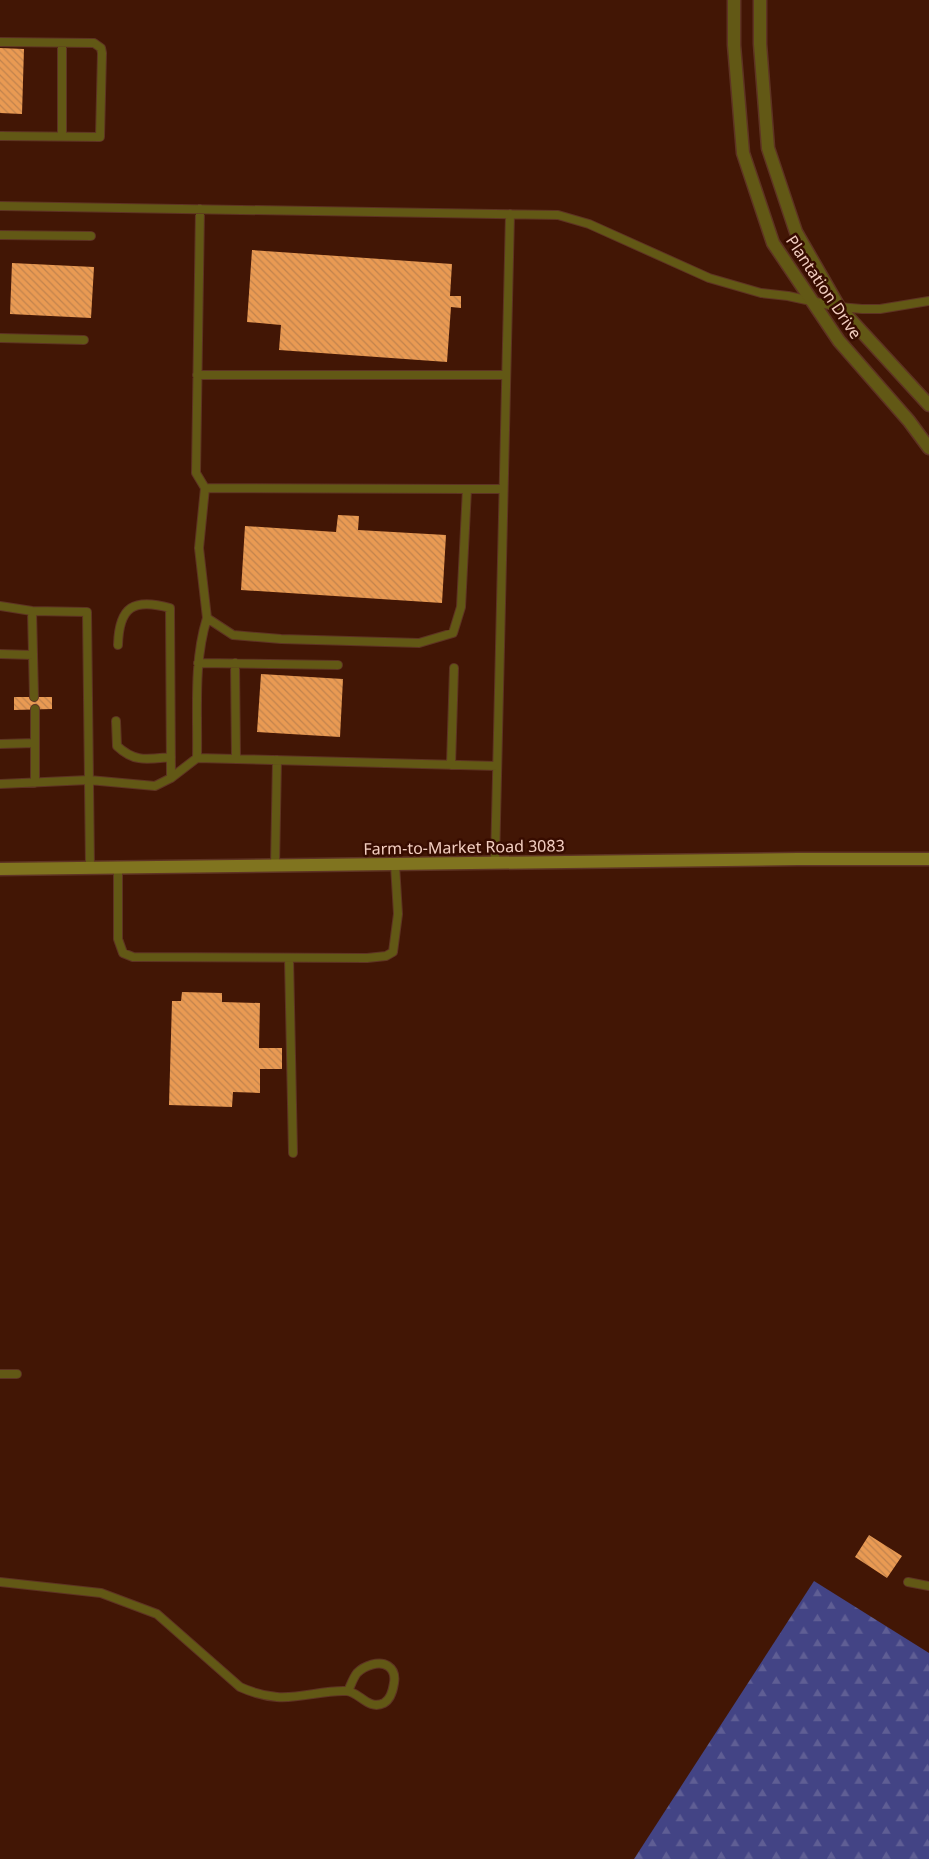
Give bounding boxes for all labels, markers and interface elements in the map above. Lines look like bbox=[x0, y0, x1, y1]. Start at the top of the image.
street label: Plantation Drive bbox=[781, 231, 867, 343]
street label: Farm-to-Market Road 3083 bbox=[363, 834, 565, 860]

